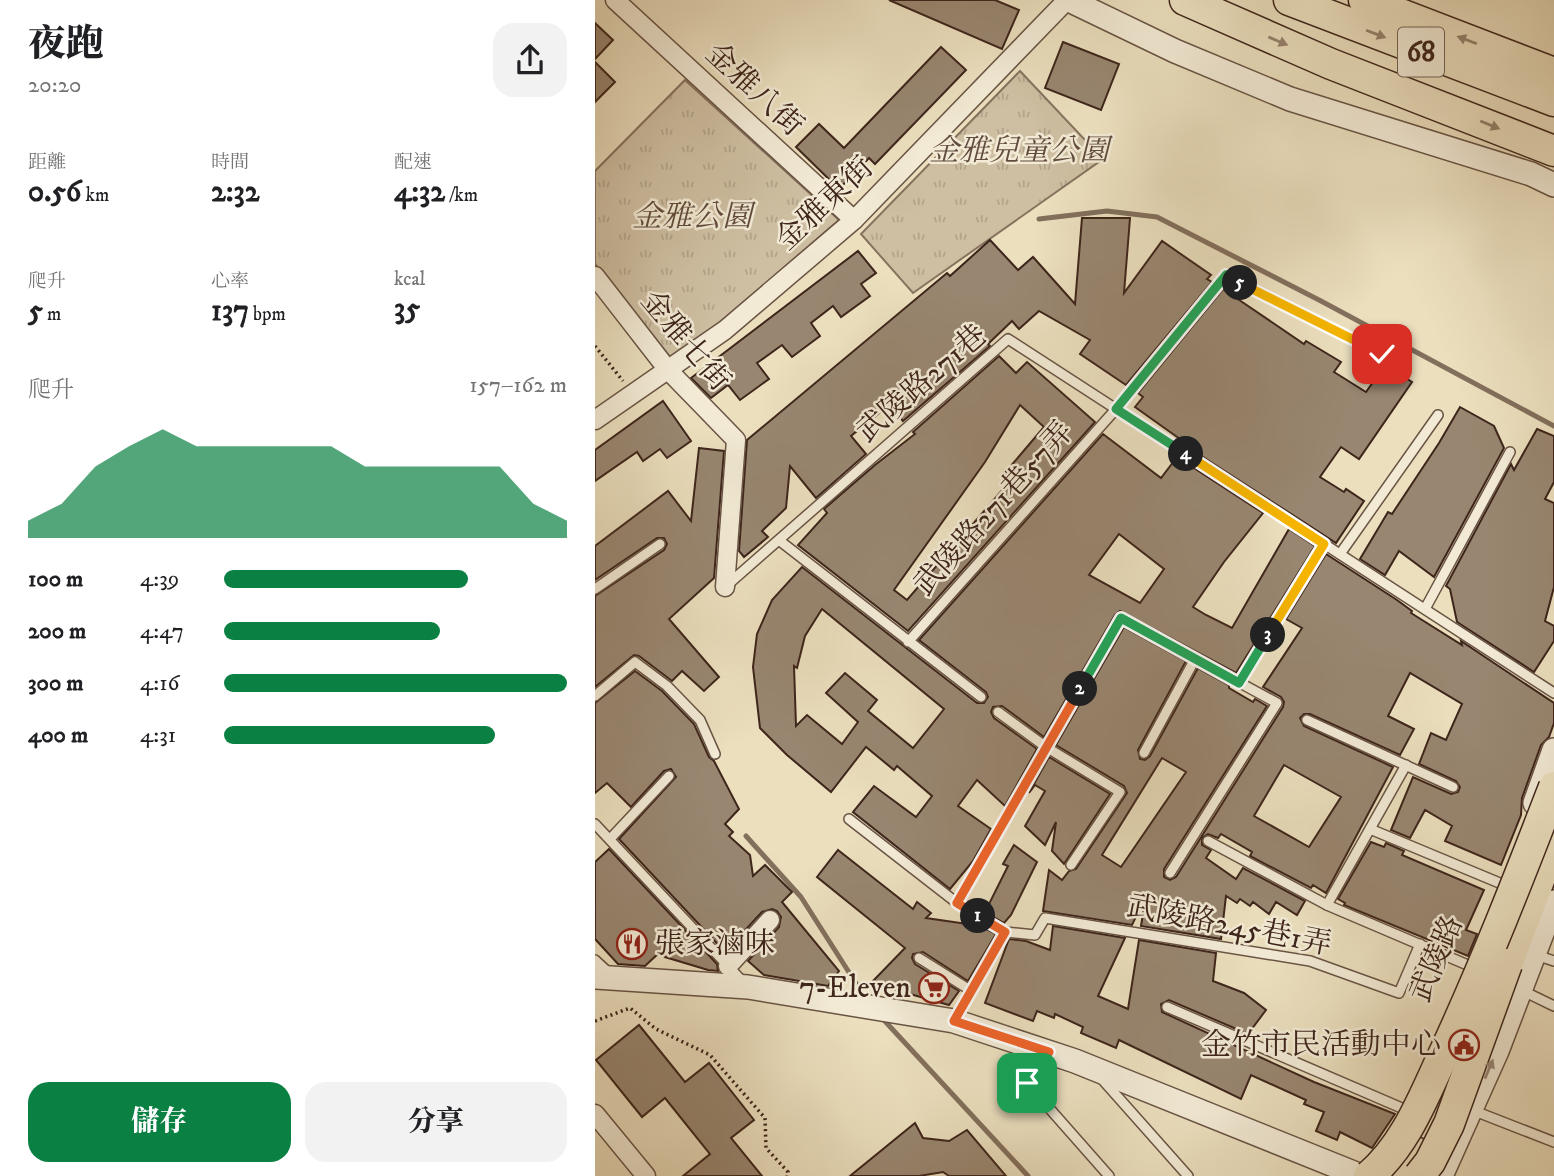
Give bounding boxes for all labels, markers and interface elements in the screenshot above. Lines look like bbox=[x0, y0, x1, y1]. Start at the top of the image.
text: 夜跑 bbox=[28, 21, 104, 69]
button: share bbox=[493, 23, 567, 97]
one-way arrow bbox=[1365, 28, 1386, 39]
road number: 68 bbox=[1398, 28, 1444, 76]
one-way arrow bbox=[1457, 34, 1478, 45]
street label: 金雅八街 bbox=[698, 36, 810, 144]
one-way arrow bbox=[1268, 36, 1289, 47]
text: 20:20 bbox=[28, 71, 81, 100]
one-way arrow bbox=[1479, 120, 1500, 131]
park label: 金雅兒童公園 bbox=[929, 133, 1113, 170]
street label: 金雅東街 bbox=[769, 150, 881, 258]
text: 距離 bbox=[28, 151, 66, 174]
text: 時間 bbox=[211, 151, 249, 174]
text: 配速 bbox=[394, 151, 432, 174]
text: 0.56 bbox=[28, 174, 81, 211]
text: 2:32 bbox=[211, 174, 260, 211]
text: 4:32 bbox=[394, 174, 445, 211]
text: km bbox=[81, 184, 109, 207]
text: /km bbox=[445, 184, 478, 207]
park label: 金雅公園 bbox=[632, 199, 756, 236]
pin: 5 bbox=[1223, 266, 1257, 300]
text: kcal bbox=[394, 268, 425, 291]
text: 爬升 bbox=[28, 270, 66, 293]
text: 心率 bbox=[211, 270, 249, 293]
text: 5 bbox=[1235, 271, 1244, 294]
street label: 金雅七街 bbox=[632, 283, 738, 399]
text: 35 bbox=[394, 291, 420, 328]
text: 5 bbox=[28, 293, 43, 330]
text: 137 bbox=[211, 293, 249, 330]
text: m bbox=[43, 303, 61, 326]
text: bpm bbox=[249, 303, 286, 326]
street label: 武陵路271巷 bbox=[849, 317, 995, 451]
pin bbox=[1352, 324, 1412, 384]
icon: check bbox=[1363, 335, 1401, 373]
text: 157–162 m bbox=[469, 371, 567, 400]
text: 爬升 bbox=[28, 376, 74, 405]
street label: 武陵路271巷57弄 bbox=[906, 414, 1082, 604]
pin: 4 bbox=[1169, 436, 1203, 472]
text: 4 bbox=[1180, 442, 1191, 465]
text: 100 m bbox=[28, 565, 83, 594]
text: 4:39 bbox=[140, 565, 179, 594]
text: 200 m bbox=[28, 617, 86, 646]
text: 4:47 bbox=[140, 617, 184, 646]
pin: 3 bbox=[1251, 618, 1285, 652]
text: 3 bbox=[1264, 623, 1271, 646]
text: 300 m bbox=[28, 669, 84, 698]
text: 4:16 bbox=[140, 669, 180, 698]
pin: 2 bbox=[1063, 672, 1098, 706]
text: 2 bbox=[1075, 677, 1084, 700]
text: 400 m bbox=[28, 721, 88, 750]
text: 4:31 bbox=[140, 721, 176, 750]
street label: 武陵路245巷1弄 bbox=[1124, 888, 1334, 964]
pin: 1 bbox=[961, 898, 995, 934]
text: 1 bbox=[974, 904, 981, 927]
street label: 武陵路 bbox=[1402, 910, 1472, 1008]
place label: 張家滷味 bbox=[655, 926, 775, 963]
restaurant icon: 張家滷味 bbox=[615, 927, 649, 961]
place label: 7-Eleven bbox=[799, 970, 911, 1007]
supermarket icon: 7-Eleven bbox=[917, 971, 951, 1005]
place label: 金竹市民活動中心 bbox=[1201, 1027, 1441, 1064]
public building icon: 金竹市民活動中心 bbox=[1447, 1028, 1481, 1062]
pin bbox=[997, 1053, 1057, 1113]
one-way arrow bbox=[1484, 1058, 1495, 1079]
icon: arrive bbox=[1008, 1064, 1046, 1102]
button: 儲存 bbox=[28, 1082, 291, 1162]
button: 分享 bbox=[305, 1082, 567, 1162]

